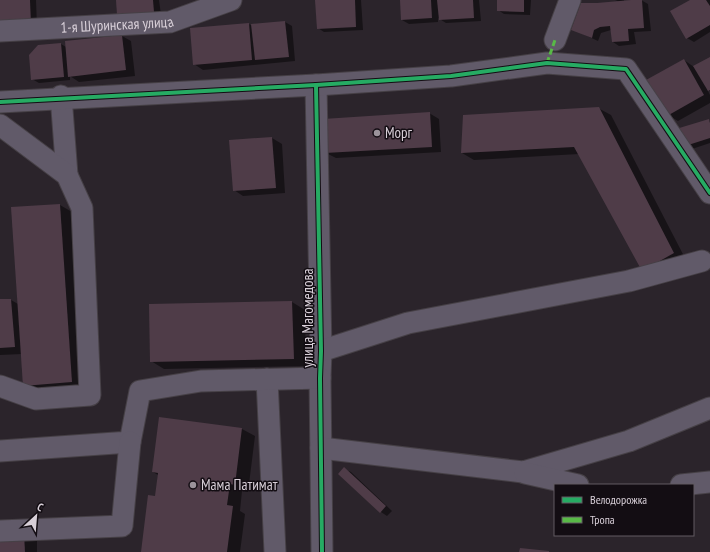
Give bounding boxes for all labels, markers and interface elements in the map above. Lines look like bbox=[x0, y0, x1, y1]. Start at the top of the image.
street label: 1-я Шуринская улица bbox=[60, 12, 176, 37]
place label: Морг bbox=[385, 123, 413, 142]
marker: Морг bbox=[372, 128, 382, 138]
street label: улица Магомедова bbox=[298, 268, 317, 368]
place label: Мама Патимат bbox=[201, 475, 278, 494]
marker: Мама Патимат bbox=[188, 480, 198, 490]
legend bbox=[554, 484, 694, 536]
text: Велодорожка bbox=[590, 492, 647, 507]
north arrow bbox=[16, 496, 56, 536]
text: С bbox=[35, 500, 46, 514]
text: Тропа bbox=[590, 512, 615, 527]

